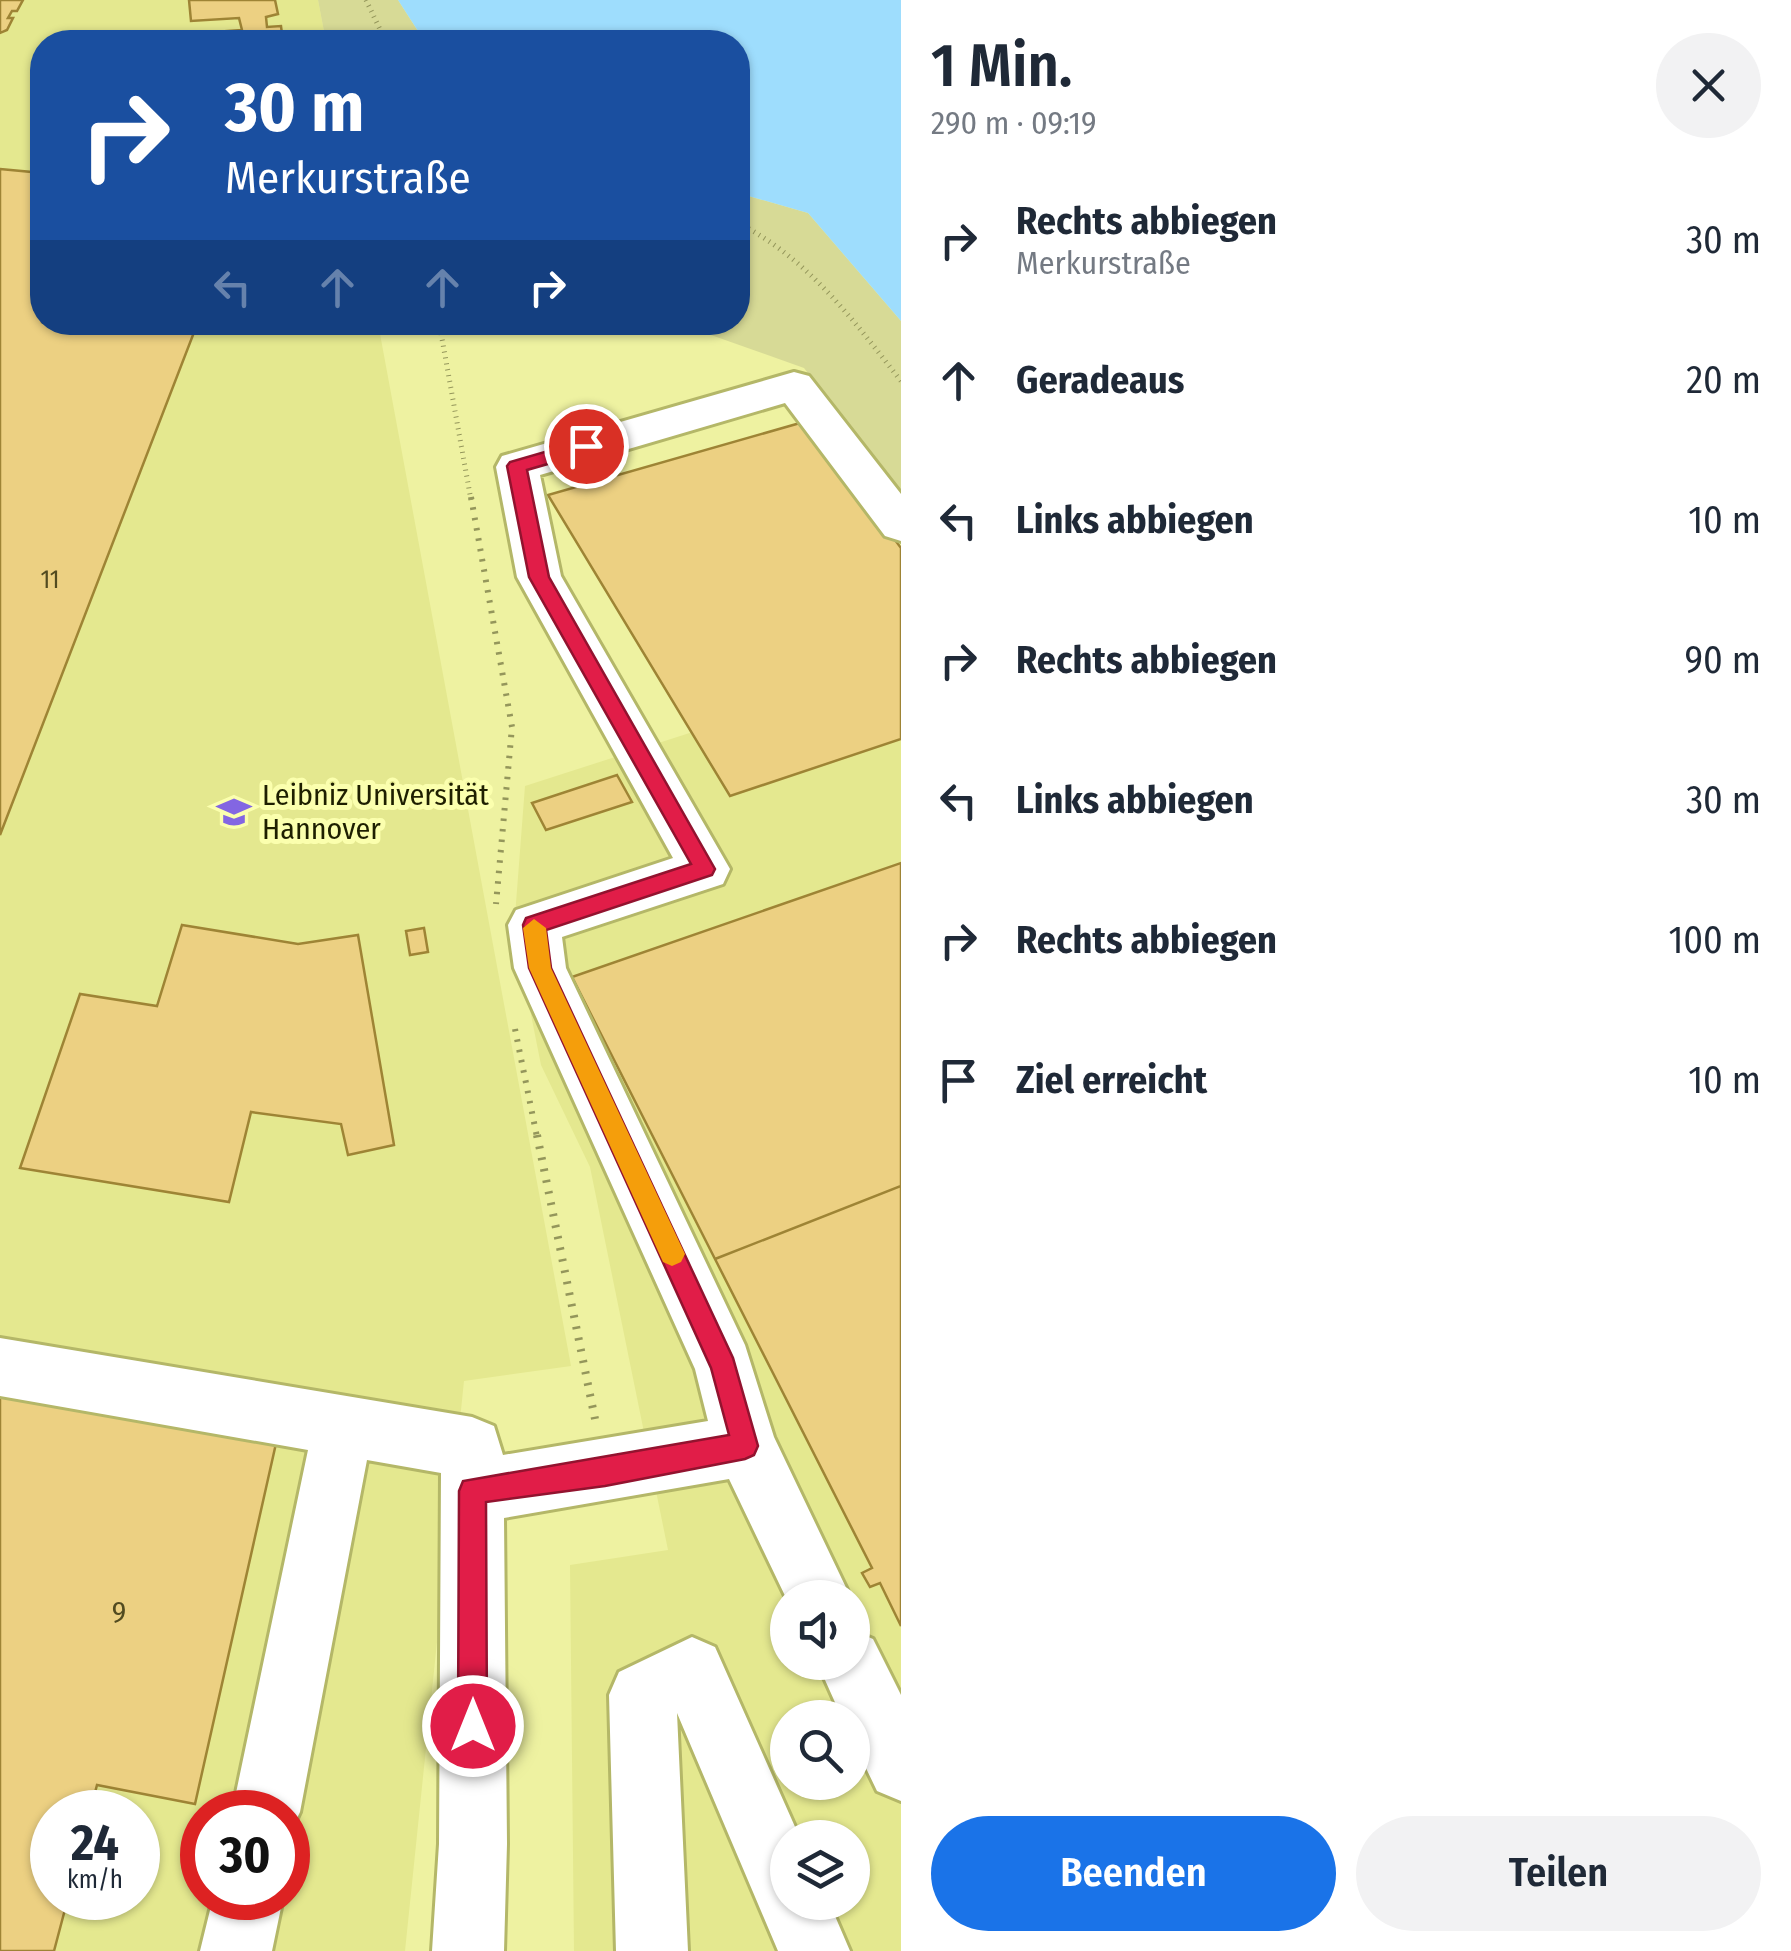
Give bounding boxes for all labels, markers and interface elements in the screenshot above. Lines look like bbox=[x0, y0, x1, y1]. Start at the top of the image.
text: 1 Min. bbox=[931, 30, 1072, 102]
button: close bbox=[1656, 33, 1761, 138]
text: 30 m bbox=[225, 66, 364, 150]
icon: right bbox=[60, 70, 190, 200]
text: 290 m · 09:19 bbox=[931, 104, 1097, 142]
text: Merkurstraße bbox=[225, 151, 471, 205]
text: Rechts abbiegen bbox=[1016, 198, 1277, 244]
icon: right bbox=[931, 213, 986, 268]
text: 30 m bbox=[1686, 217, 1761, 263]
text: Merkurstraße bbox=[1016, 244, 1191, 282]
icon: left bbox=[205, 260, 260, 315]
icon: ahead bbox=[310, 260, 365, 315]
icon: ahead bbox=[415, 260, 470, 315]
icon: right bbox=[520, 260, 575, 315]
icon: ahead bbox=[931, 353, 986, 408]
text: Geradeaus bbox=[1016, 357, 1184, 403]
text: 20 m bbox=[1686, 357, 1761, 403]
pin bbox=[544, 404, 629, 489]
icon: arrive bbox=[559, 419, 614, 474]
icon: left bbox=[931, 493, 986, 548]
text: Links abbiegen bbox=[1016, 497, 1254, 543]
text: 10 m bbox=[1688, 497, 1761, 543]
house number: 11 bbox=[40, 565, 60, 595]
icon: right bbox=[931, 633, 986, 688]
text: Rechts abbiegen bbox=[1016, 637, 1277, 683]
text: 90 m bbox=[1685, 637, 1761, 683]
icon: left bbox=[931, 773, 986, 828]
place label: Leibniz Universität Hannover bbox=[262, 777, 489, 847]
text: Links abbiegen bbox=[1016, 777, 1254, 823]
text: 30 m bbox=[1686, 777, 1761, 823]
school or university icon: Leibniz Universität Hannover bbox=[215, 793, 253, 831]
icon: right bbox=[931, 913, 986, 968]
text: Rechts abbiegen bbox=[1016, 917, 1277, 963]
text: 100 m bbox=[1668, 917, 1761, 963]
icon: arrive bbox=[931, 1053, 986, 1108]
text: Ziel erreicht bbox=[1016, 1057, 1207, 1103]
text: 10 m bbox=[1688, 1057, 1761, 1103]
map controls bbox=[770, 1580, 870, 1920]
button: sound bbox=[770, 1580, 870, 1680]
house number: 9 bbox=[112, 1594, 126, 1630]
position arrow bbox=[421, 1674, 525, 1778]
button: search bbox=[770, 1700, 870, 1800]
speed limit sign: 30 bbox=[180, 1790, 310, 1920]
text: 24 bbox=[71, 1813, 119, 1873]
button: Beenden bbox=[931, 1816, 1336, 1931]
button: Teilen bbox=[1356, 1816, 1761, 1931]
button: layers bbox=[770, 1820, 870, 1920]
text: km/h bbox=[67, 1865, 123, 1895]

